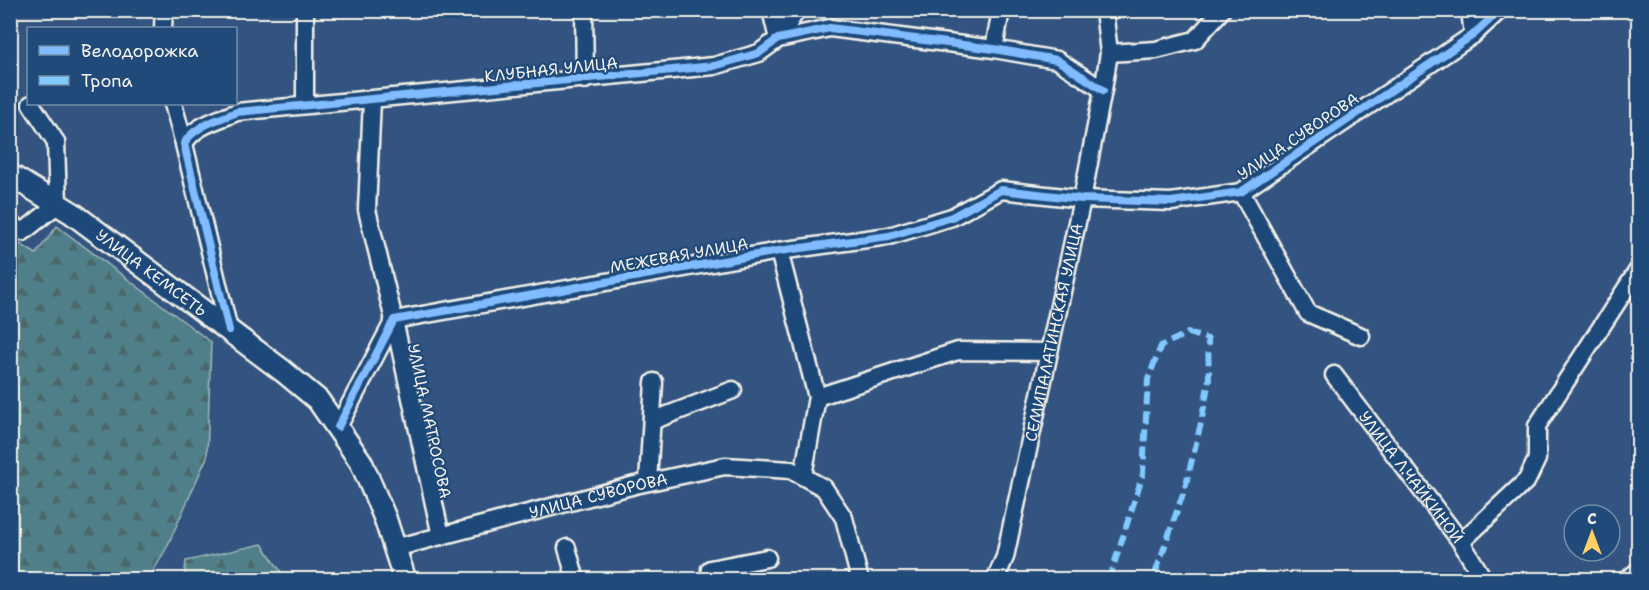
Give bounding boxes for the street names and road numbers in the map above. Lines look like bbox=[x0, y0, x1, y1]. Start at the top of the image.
street label: КЛУБНАЯ УЛИЦА bbox=[483, 52, 619, 87]
street label: УЛИЦА СУВОРОВА bbox=[1234, 88, 1363, 185]
street label: СЕМИПАЛАТИНСКАЯ УЛИЦА bbox=[1020, 221, 1088, 443]
street label: УЛИЦА КЕМСЕТЬ bbox=[91, 224, 211, 321]
street label: МЕЖЕВАЯ УЛИЦА bbox=[608, 233, 750, 278]
street label: УЛИЦА МАТРОСОВА bbox=[403, 342, 456, 500]
street label: УЛИЦА Л.ЧАЙКИНОЙ bbox=[1354, 407, 1468, 548]
street label: УЛИЦА СУВОРОВА bbox=[527, 468, 670, 523]

